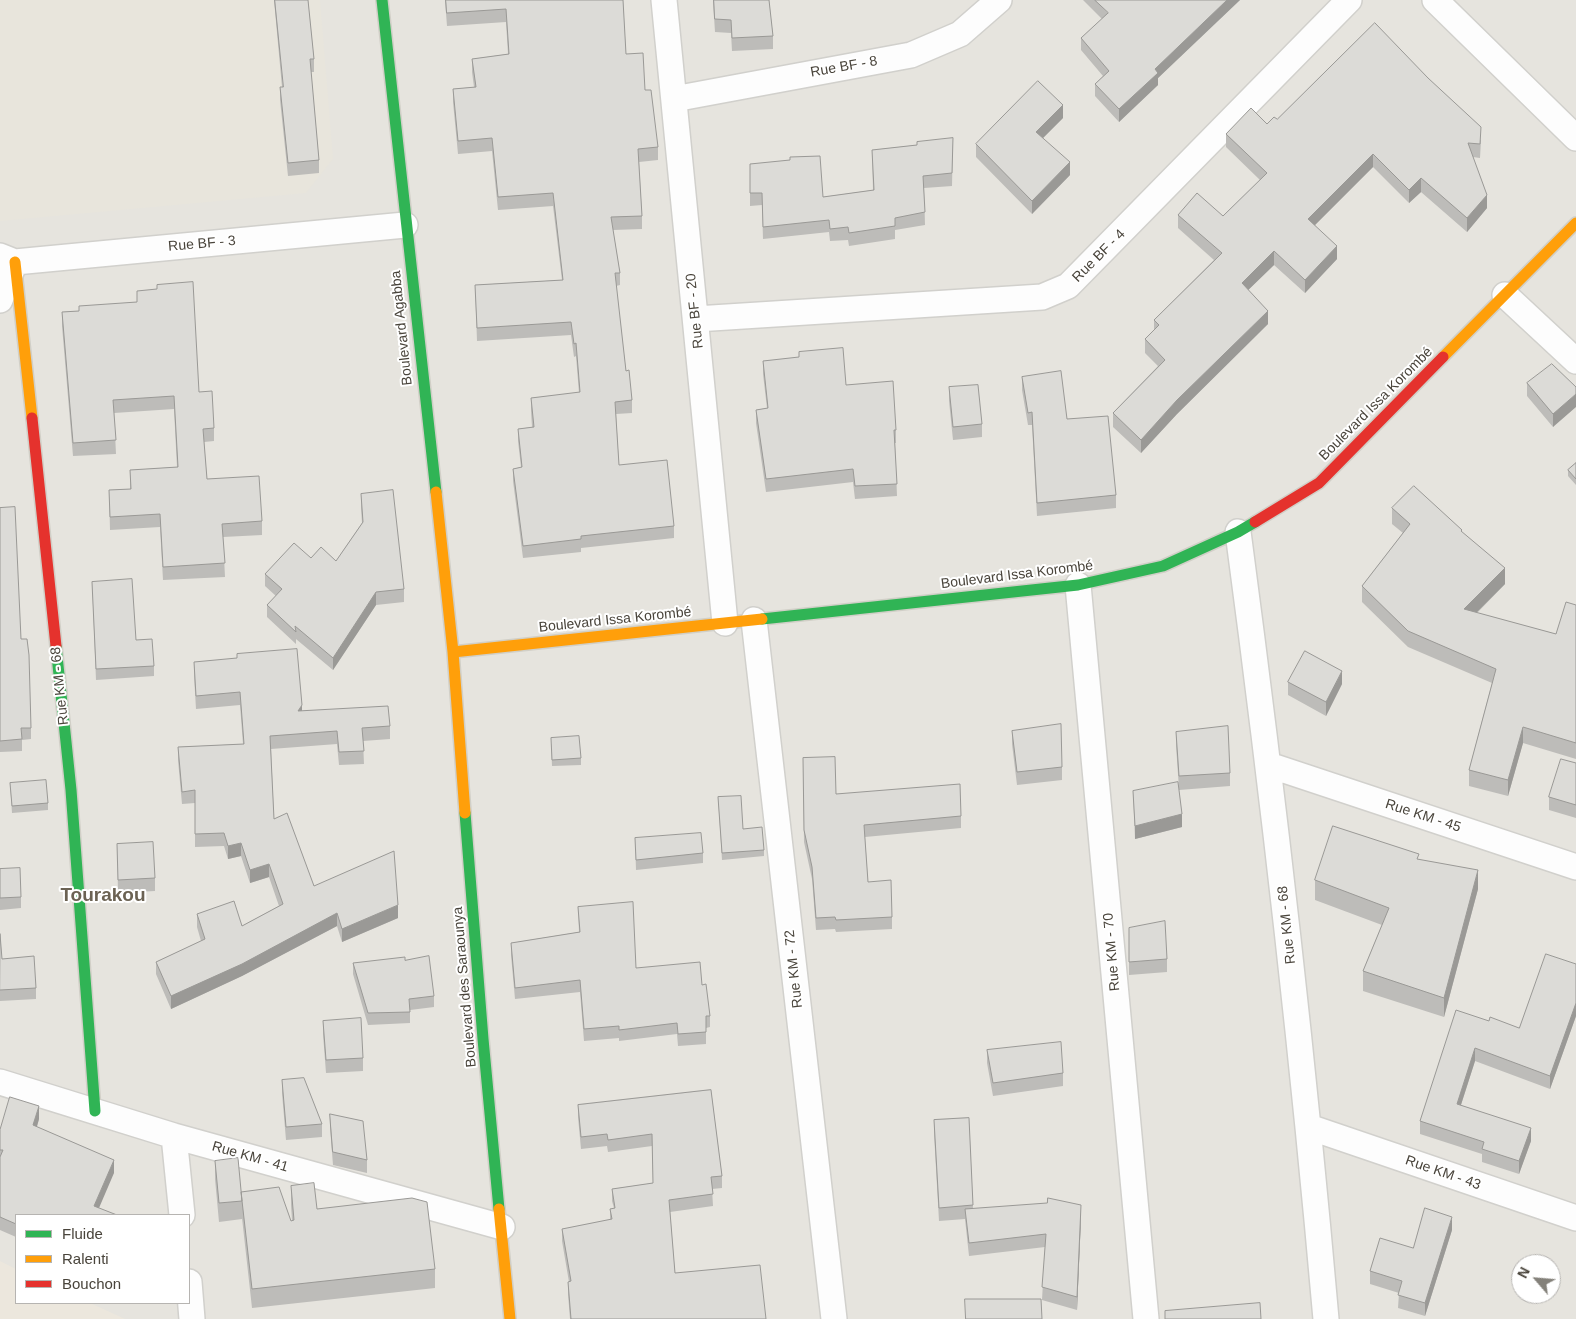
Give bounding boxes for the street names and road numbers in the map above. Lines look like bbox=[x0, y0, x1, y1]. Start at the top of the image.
street label: Rue BF - 8 bbox=[809, 53, 879, 81]
street label: Rue BF - 4 bbox=[1069, 226, 1129, 286]
street label: Rue BF - 3 bbox=[168, 233, 236, 255]
street label: Boulevard Agabba bbox=[388, 270, 416, 386]
street label: Rue BF - 20 bbox=[683, 273, 707, 349]
street label: Boulevard Issa Korombé bbox=[1316, 344, 1436, 464]
street label: Boulevard Issa Korombé bbox=[940, 557, 1094, 593]
street label: Boulevard Issa Korombé bbox=[538, 604, 692, 636]
street label: Rue KM - 68 bbox=[48, 646, 72, 726]
street label: Rue KM - 45 bbox=[1383, 796, 1463, 836]
street label: Rue KM - 68 bbox=[1275, 885, 1299, 965]
street label: Boulevard des Saraounya bbox=[450, 906, 480, 1068]
street label: Rue KM - 70 bbox=[1100, 912, 1124, 992]
street label: Rue KM - 72 bbox=[782, 929, 806, 1009]
street label: Rue KM - 41 bbox=[210, 1138, 290, 1176]
street label: Rue KM - 43 bbox=[1403, 1152, 1483, 1194]

